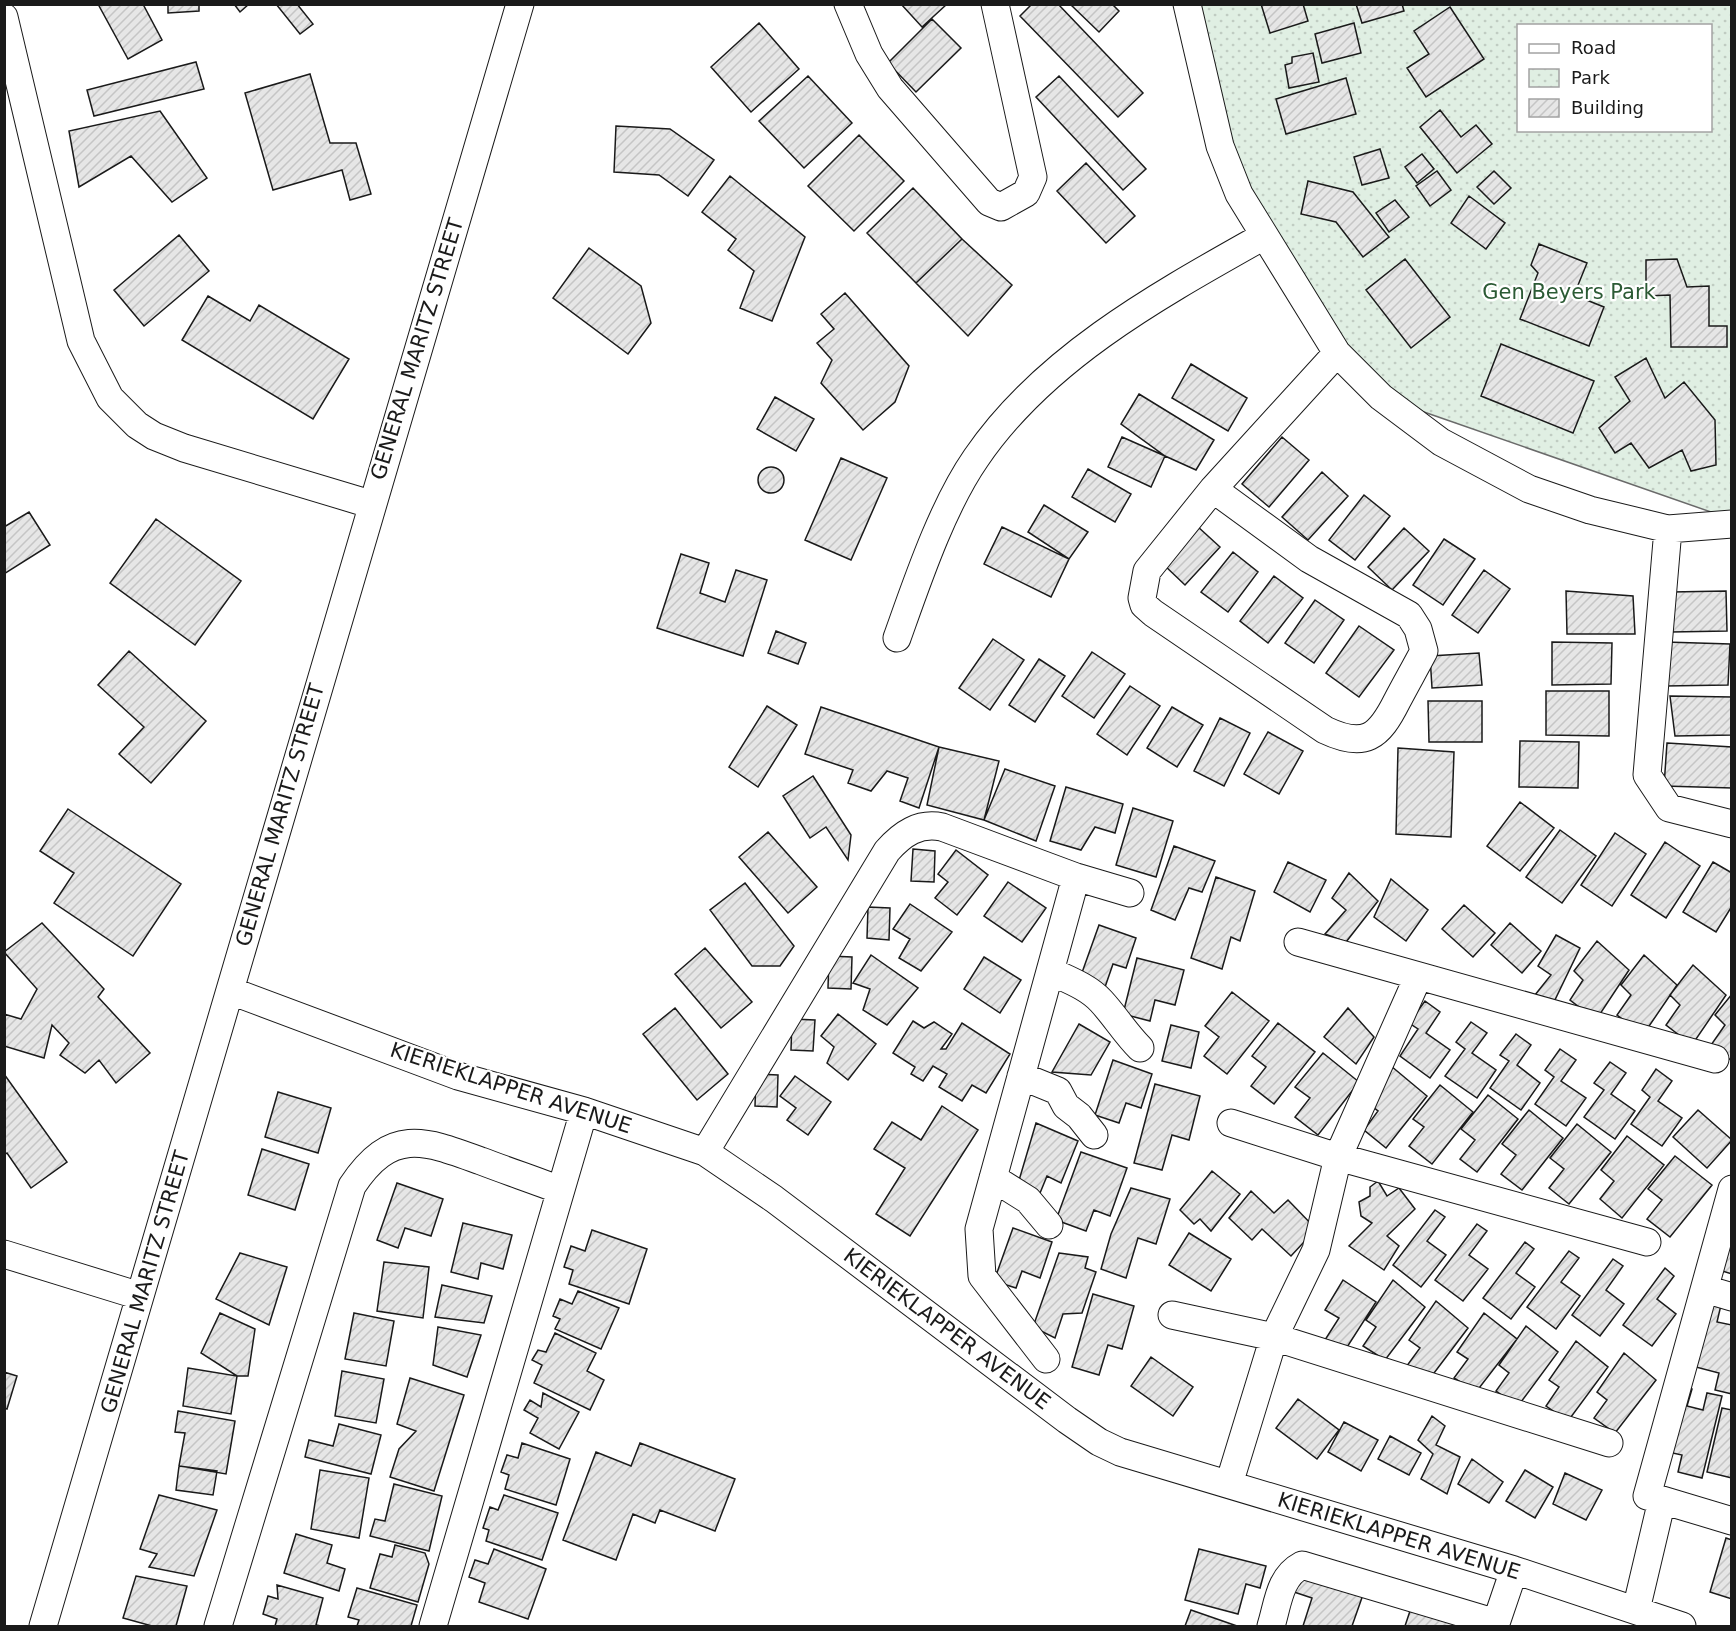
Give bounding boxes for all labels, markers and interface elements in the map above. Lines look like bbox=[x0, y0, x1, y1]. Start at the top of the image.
legend bbox=[1517, 24, 1712, 132]
text: Road bbox=[1571, 37, 1616, 58]
text: Park bbox=[1571, 67, 1610, 88]
text: Building bbox=[1571, 97, 1644, 118]
street label: GENERAL MARITZ STREET bbox=[366, 215, 468, 483]
park label: Gen Beyers Park bbox=[1482, 280, 1657, 304]
street label: GENERAL MARITZ STREET bbox=[231, 681, 329, 949]
street label: KIERIEKLAPPER AVENUE bbox=[387, 1038, 635, 1138]
street label: GENERAL MARITZ STREET bbox=[96, 1148, 194, 1416]
street label: KIERIEKLAPPER AVENUE bbox=[839, 1243, 1055, 1415]
street label: KIERIEKLAPPER AVENUE bbox=[1275, 1488, 1523, 1584]

